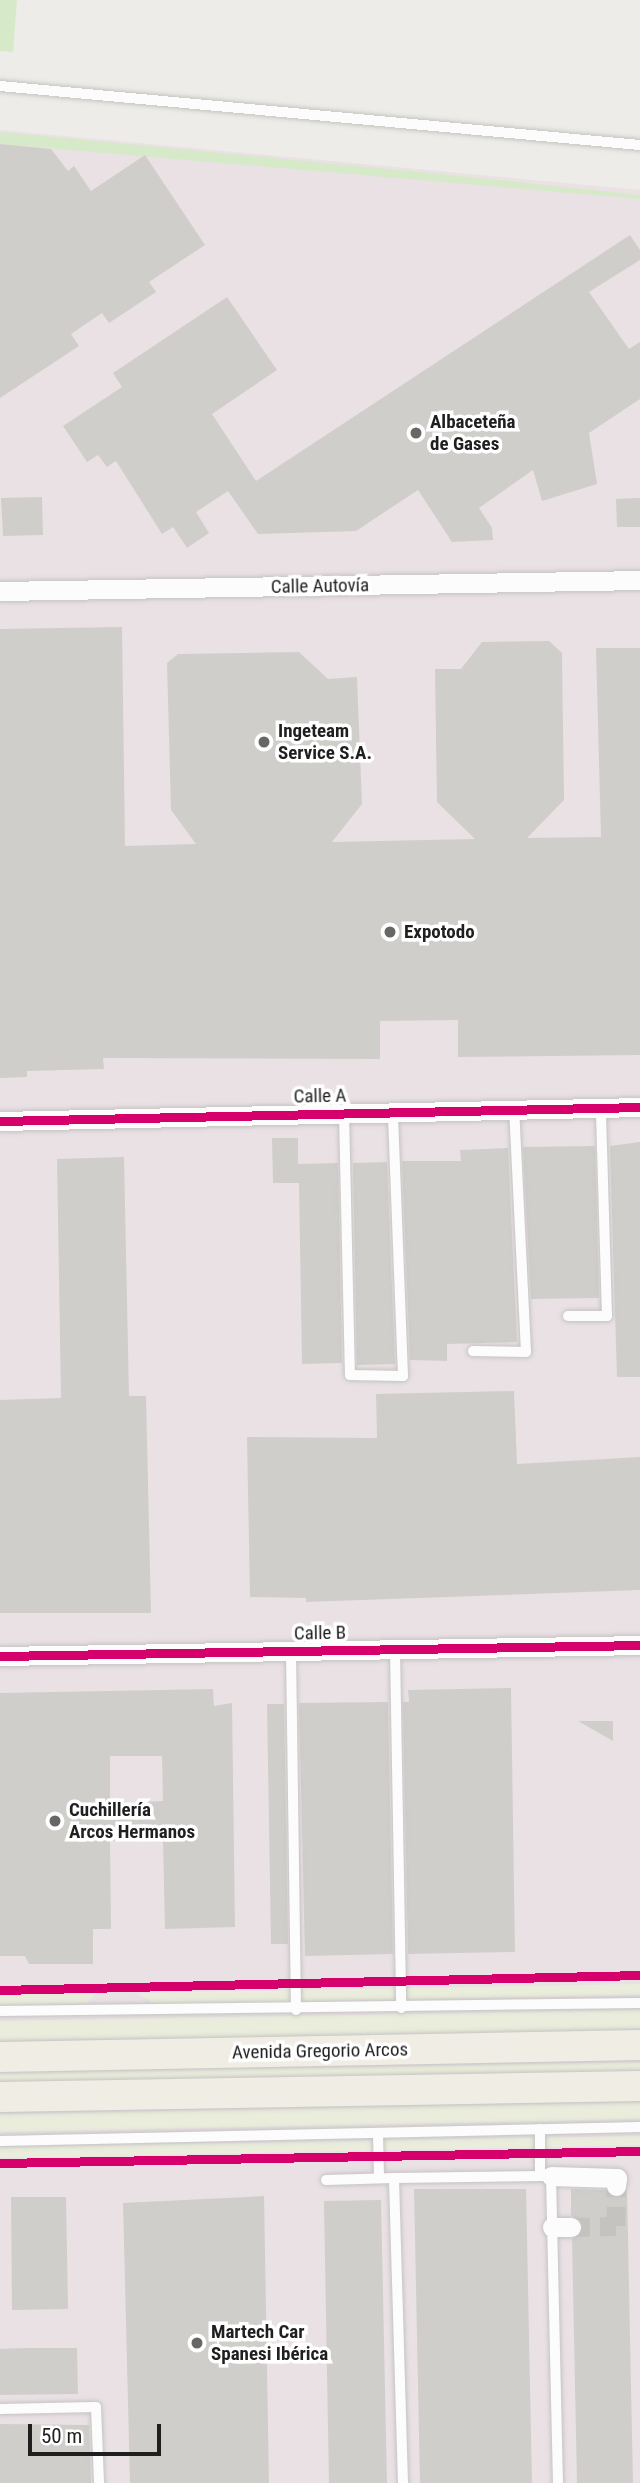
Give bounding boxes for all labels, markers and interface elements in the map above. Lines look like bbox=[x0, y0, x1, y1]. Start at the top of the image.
place label: Albaceteña de Gases bbox=[430, 411, 516, 455]
marker: Albaceteña de Gases bbox=[408, 425, 424, 441]
street label: Calle Autovía bbox=[271, 574, 369, 598]
place label: Ingeteam Service S.A. bbox=[278, 720, 372, 764]
marker: Ingeteam Service S.A. bbox=[256, 734, 272, 750]
place label: Expotodo bbox=[404, 921, 475, 943]
marker: Expotodo bbox=[382, 924, 398, 940]
street label: Calle A bbox=[293, 1084, 347, 1108]
street label: Calle B bbox=[294, 1621, 346, 1645]
place label: Cuchillería Arcos Hermanos bbox=[69, 1799, 195, 1843]
marker: Cuchillería Arcos Hermanos bbox=[47, 1813, 63, 1829]
street label: Avenida Gregorio Arcos bbox=[232, 2038, 408, 2064]
place label: Martech Car Spanesi Ibérica bbox=[211, 2321, 328, 2365]
marker: Martech Car Spanesi Ibérica bbox=[189, 2335, 205, 2351]
scale bar bbox=[32, 2410, 164, 2454]
text: 50 m bbox=[41, 2424, 82, 2448]

